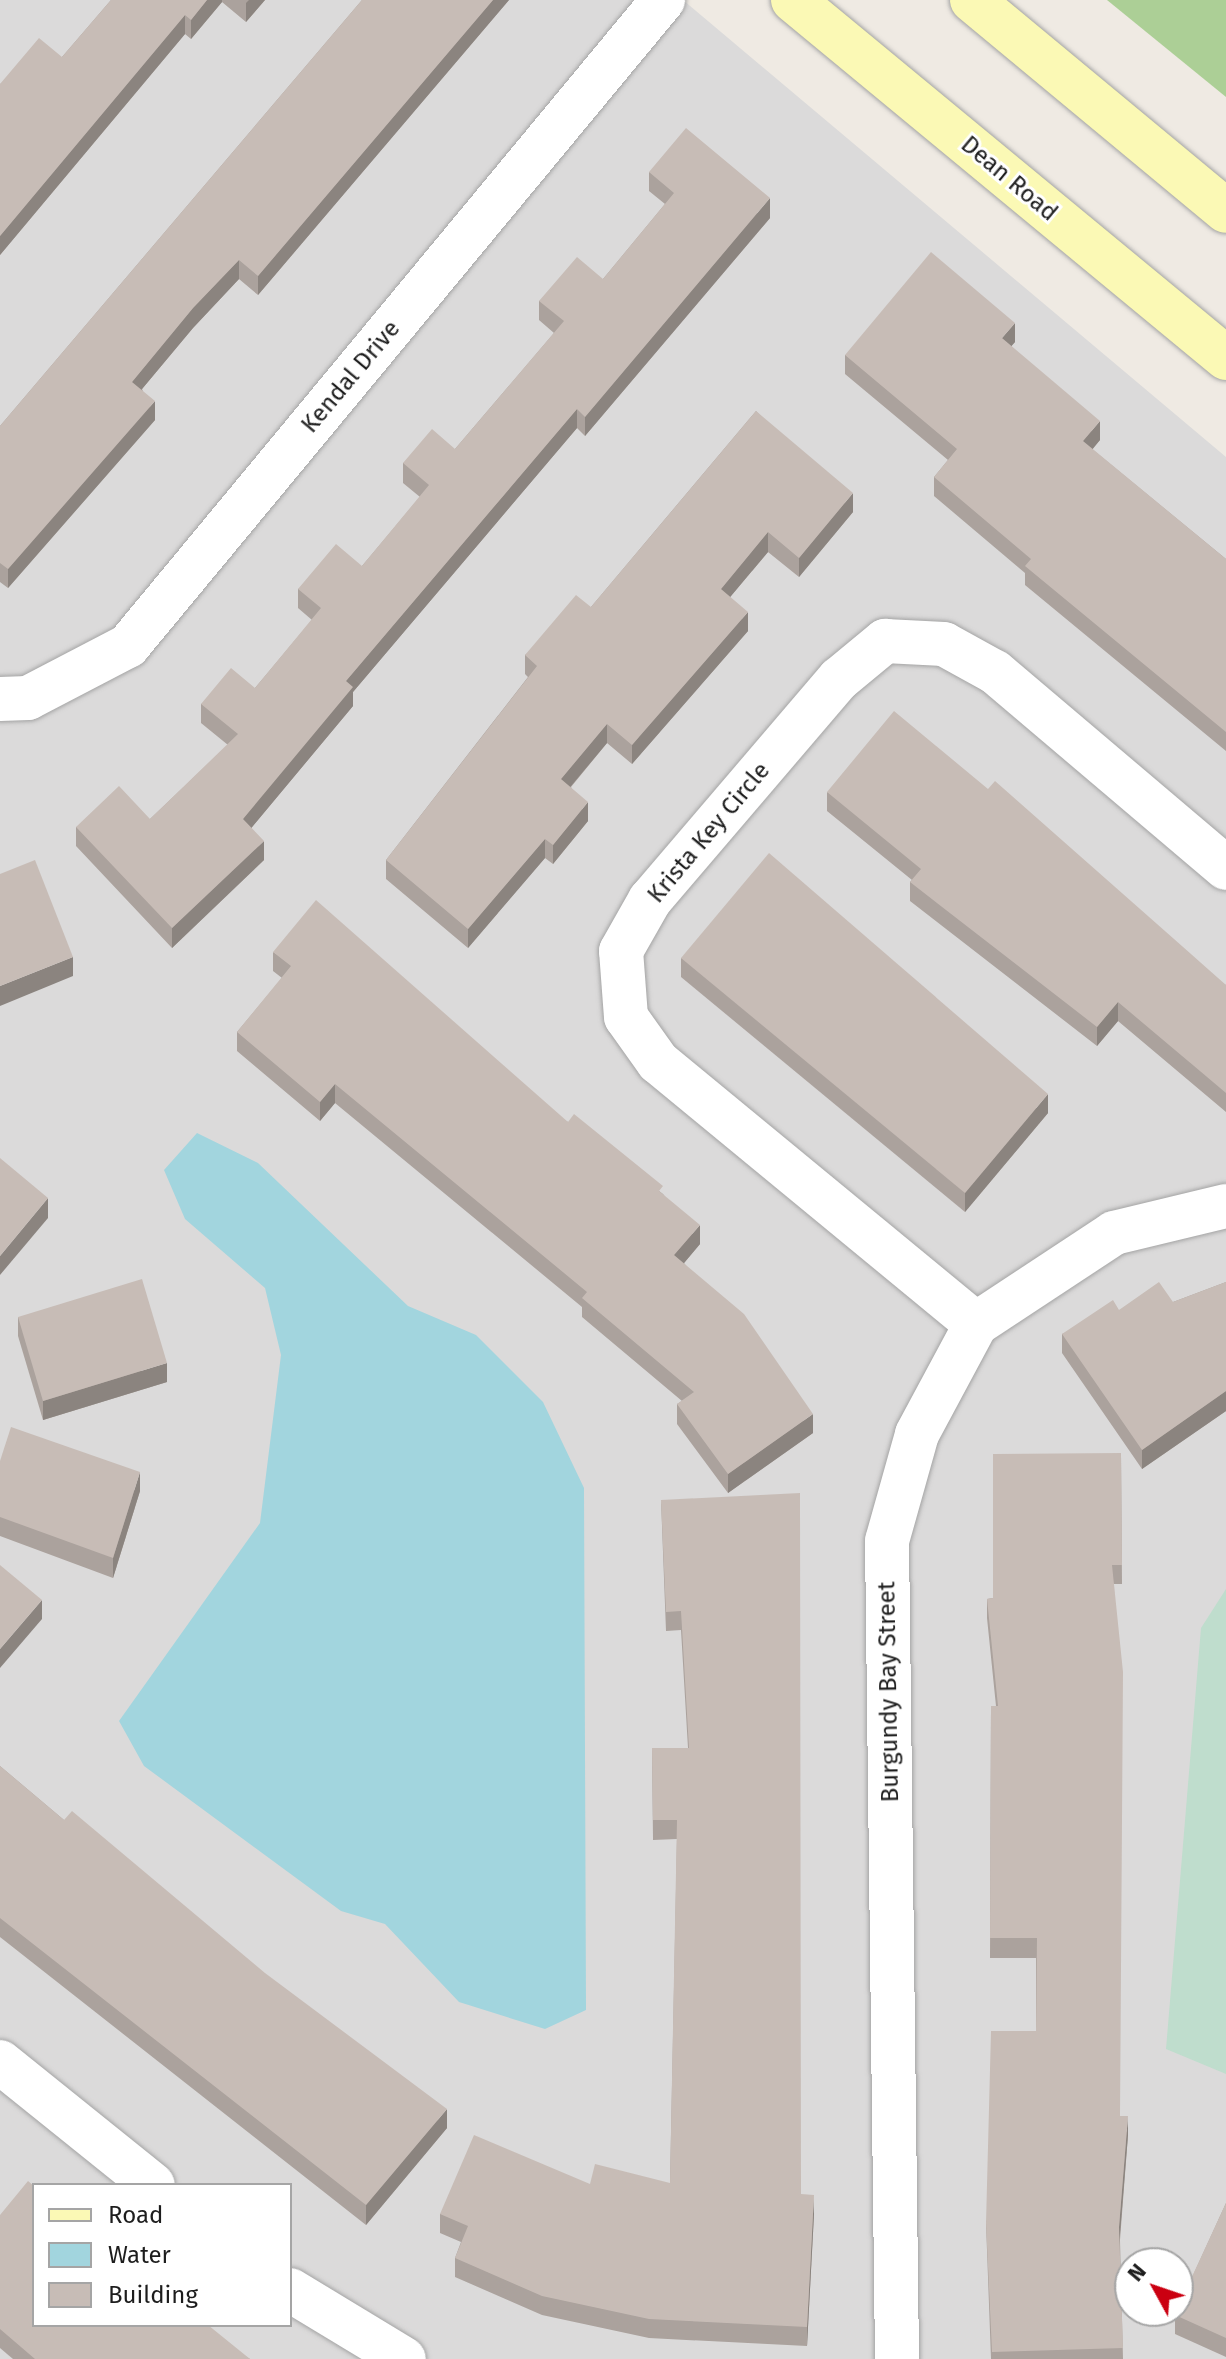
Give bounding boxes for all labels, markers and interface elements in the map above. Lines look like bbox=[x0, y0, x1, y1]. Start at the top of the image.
street label: Dean Road bbox=[955, 130, 1063, 228]
street label: Kendal Drive bbox=[296, 315, 406, 439]
street label: Krista Key Circle bbox=[642, 757, 776, 909]
street label: Burgundy Bay Street bbox=[873, 1581, 905, 1803]
legend bbox=[32, 2183, 292, 2327]
text: Road bbox=[108, 2201, 163, 2229]
text: Water bbox=[108, 2241, 171, 2269]
north arrow bbox=[1114, 2247, 1194, 2327]
text: N bbox=[1122, 2258, 1152, 2287]
text: Building bbox=[108, 2281, 198, 2309]

